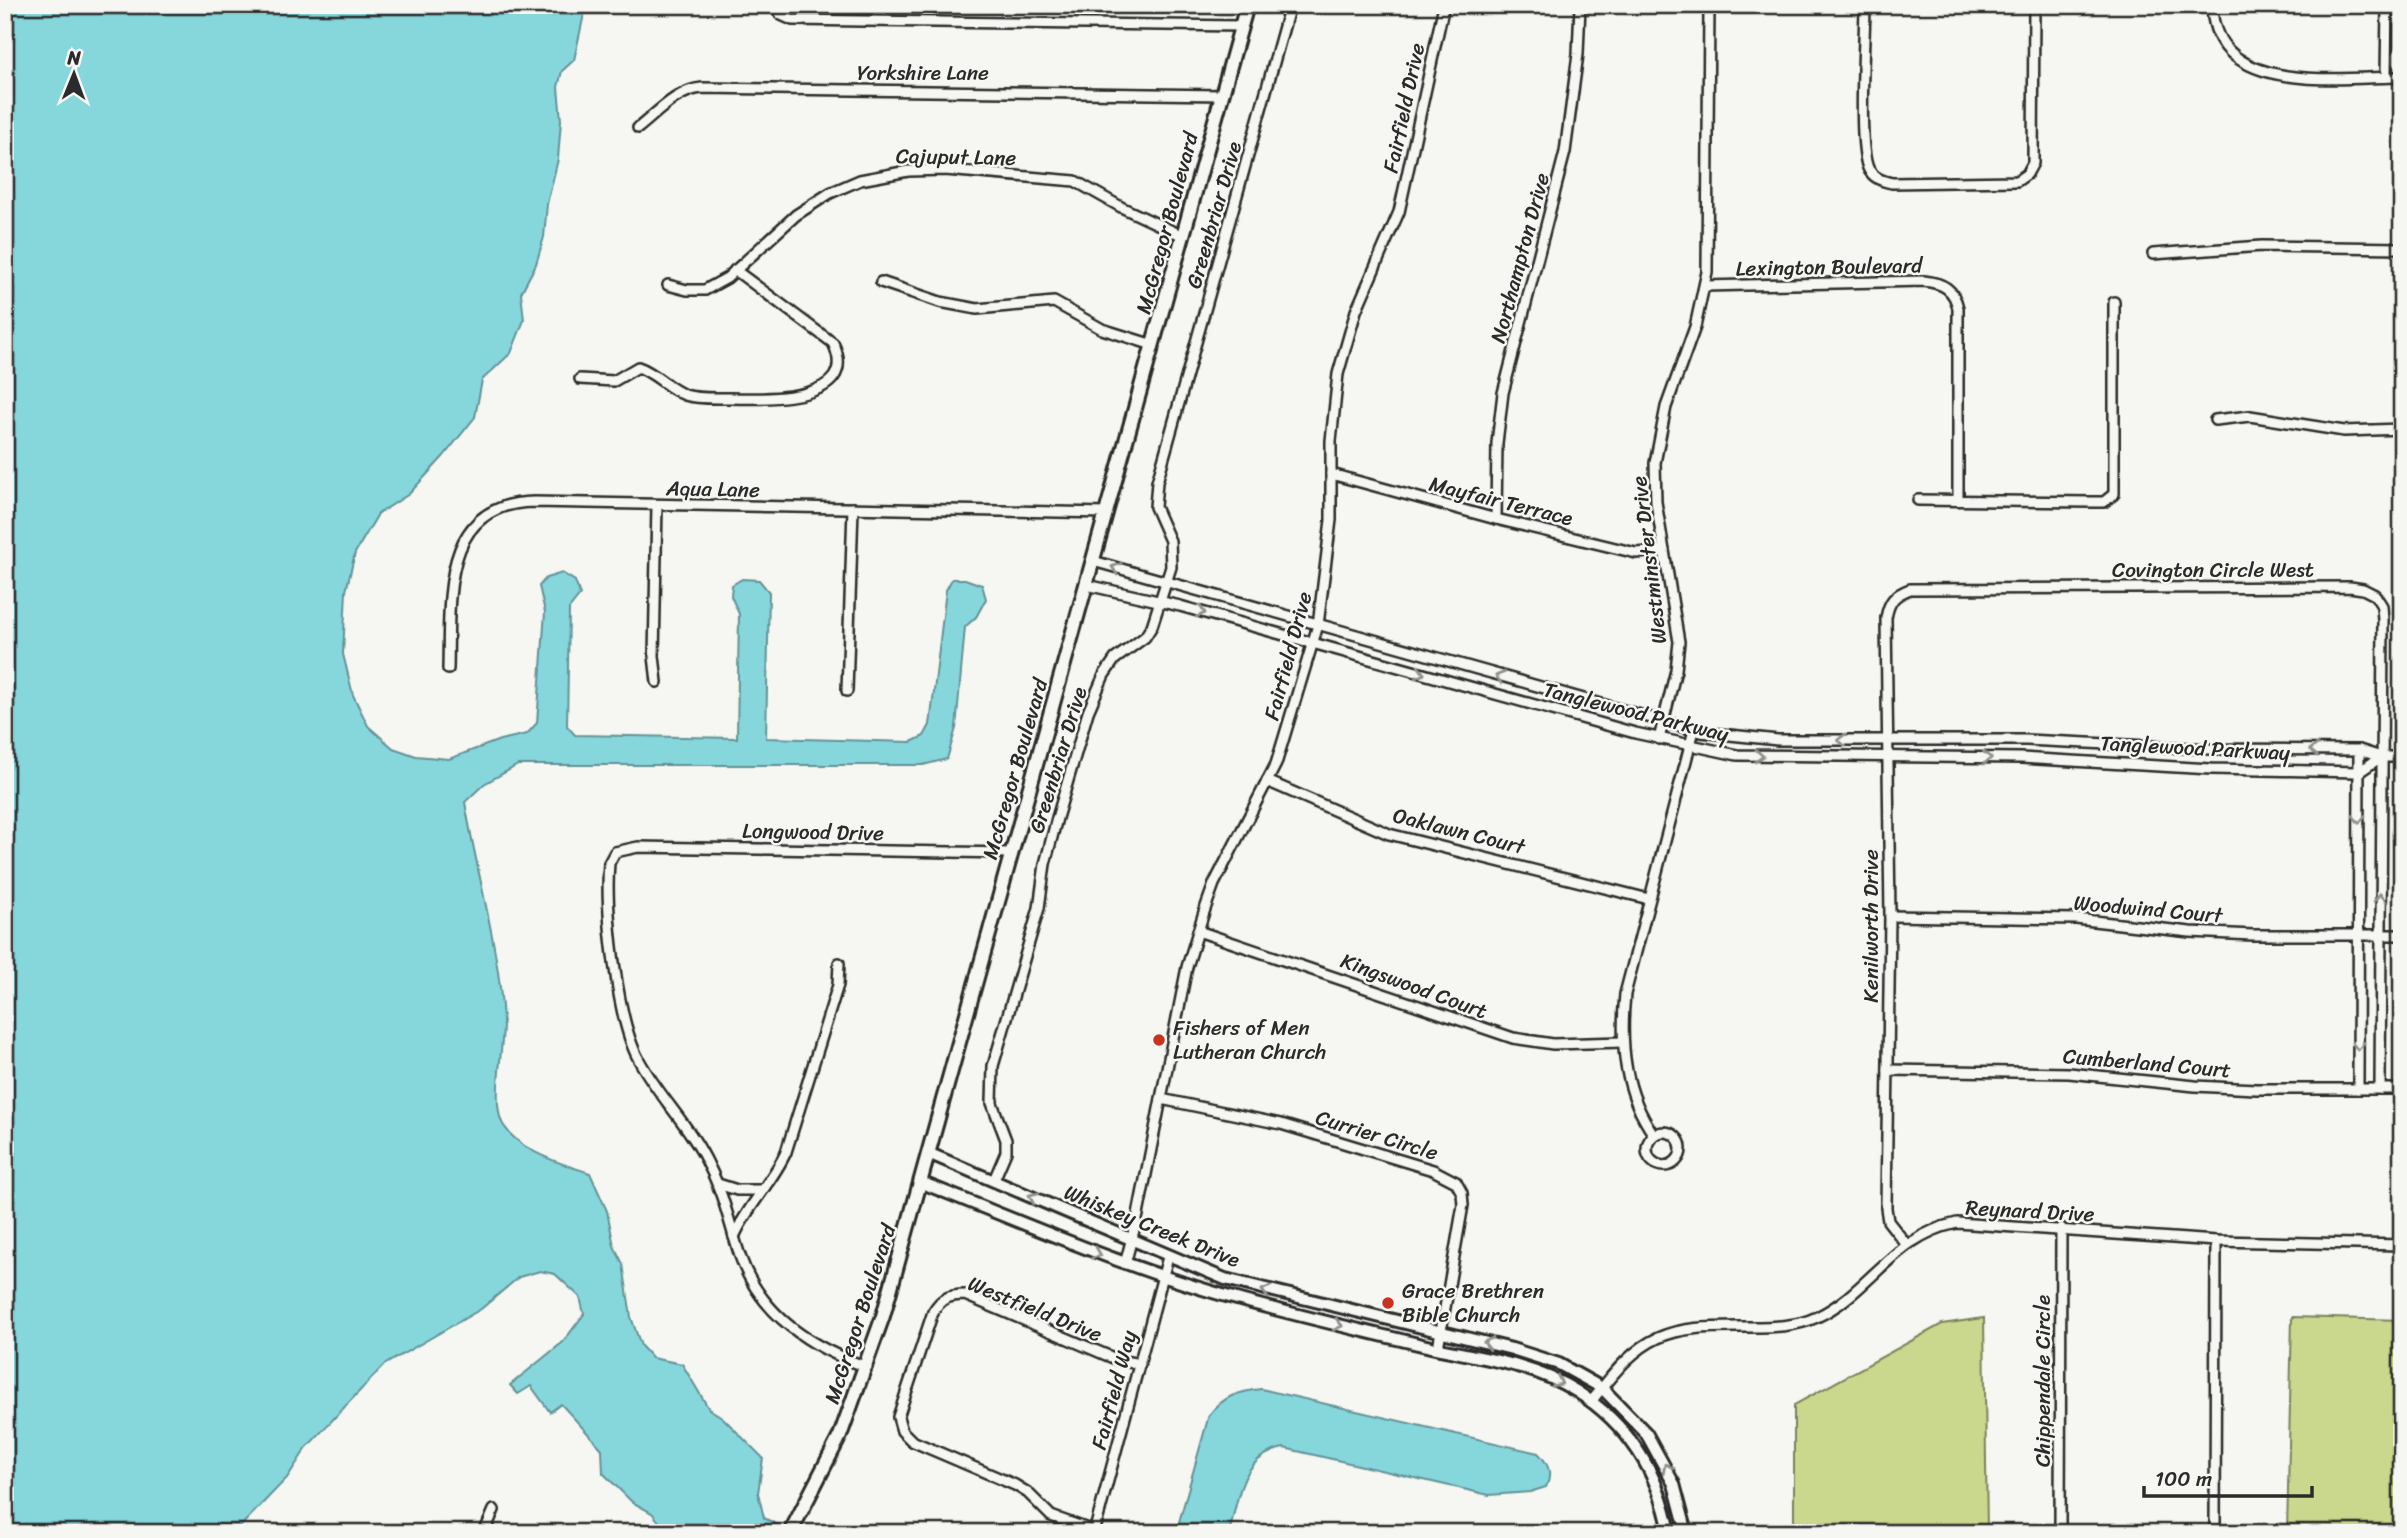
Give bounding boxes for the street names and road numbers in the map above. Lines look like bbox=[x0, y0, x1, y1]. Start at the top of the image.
street label: Fairfield Drive bbox=[1372, 39, 1436, 177]
street label: Yorkshire Lane bbox=[857, 54, 989, 92]
street label: McGregor Boulevard bbox=[1124, 126, 1210, 318]
street label: Cajuput Lane bbox=[895, 137, 1017, 177]
street label: Greenbriar Drive bbox=[1175, 137, 1253, 293]
street label: Northampton Drive bbox=[1479, 168, 1561, 347]
street label: Lexington Boulevard bbox=[1735, 246, 1925, 288]
street label: Mayfair Terrace bbox=[1425, 465, 1577, 537]
street label: Aqua Lane bbox=[665, 469, 760, 509]
street label: Westminster Drive bbox=[1620, 474, 1678, 646]
street label: Covington Circle West bbox=[2112, 551, 2314, 589]
street label: Fairfield Drive bbox=[1253, 587, 1323, 725]
street label: Tanglewood Parkway bbox=[1539, 671, 1733, 753]
street label: McGregor Boulevard bbox=[971, 672, 1060, 864]
street label: Greenbriar Drive bbox=[1018, 682, 1098, 838]
street label: Tanglewood Parkway bbox=[2099, 724, 2291, 772]
street label: Oaklawn Court bbox=[1389, 796, 1531, 866]
street label: Longwood Drive bbox=[742, 812, 884, 852]
street label: Kenilworth Drive bbox=[1852, 849, 1890, 1003]
street label: Woodwind Court bbox=[2072, 884, 2225, 935]
street label: Kingswood Court bbox=[1335, 942, 1493, 1030]
street label: Cumberland Court bbox=[2062, 1037, 2232, 1089]
street label: Currier Circle bbox=[1311, 1098, 1443, 1172]
street label: Whiskey Creek Drive bbox=[1058, 1173, 1246, 1279]
street label: Reynard Drive bbox=[1965, 1189, 2096, 1233]
street label: McGregor Boulevard bbox=[813, 1217, 908, 1409]
street label: Westfield Drive bbox=[962, 1265, 1108, 1353]
street label: Chippendale Circle bbox=[2024, 1295, 2062, 1467]
street label: Fairfield Way bbox=[1080, 1326, 1148, 1454]

